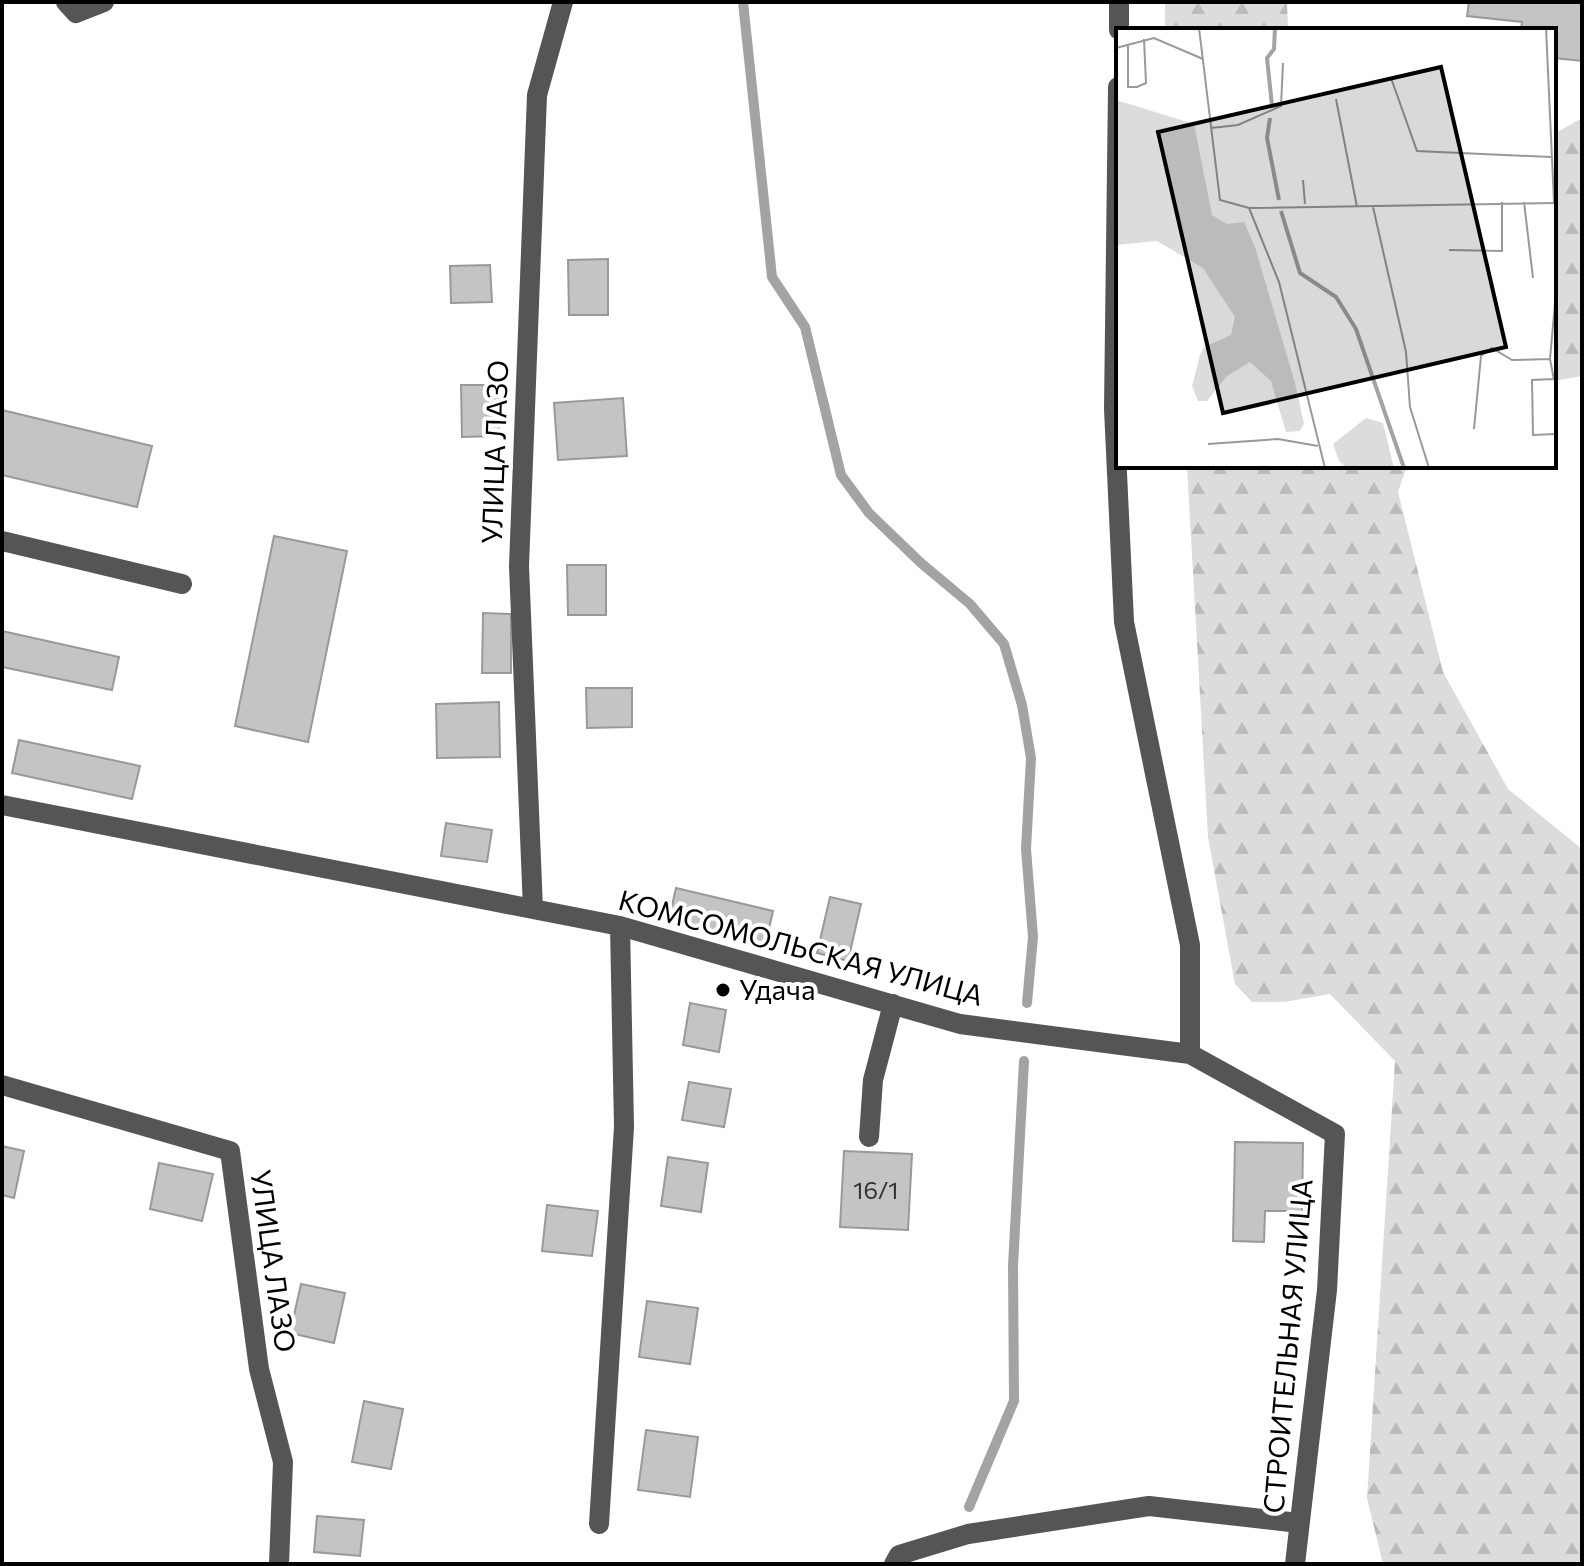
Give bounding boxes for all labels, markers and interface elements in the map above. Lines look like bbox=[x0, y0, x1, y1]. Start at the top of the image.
inset map bbox=[1116, 28, 1556, 468]
street label: УЛИЦА ЛАЗО bbox=[474, 359, 514, 544]
street label: КОМСОМОЛЬСКАЯ УЛИЦА bbox=[615, 882, 987, 1012]
place label: Удача bbox=[739, 972, 816, 1006]
marker: Удача bbox=[714, 981, 732, 999]
street label: УЛИЦА ЛАЗО bbox=[244, 1167, 304, 1354]
house number: 16/1 bbox=[853, 1175, 899, 1204]
street label: СТРОИТЕЛЬНАЯ УЛИЦА bbox=[1255, 1177, 1319, 1514]

